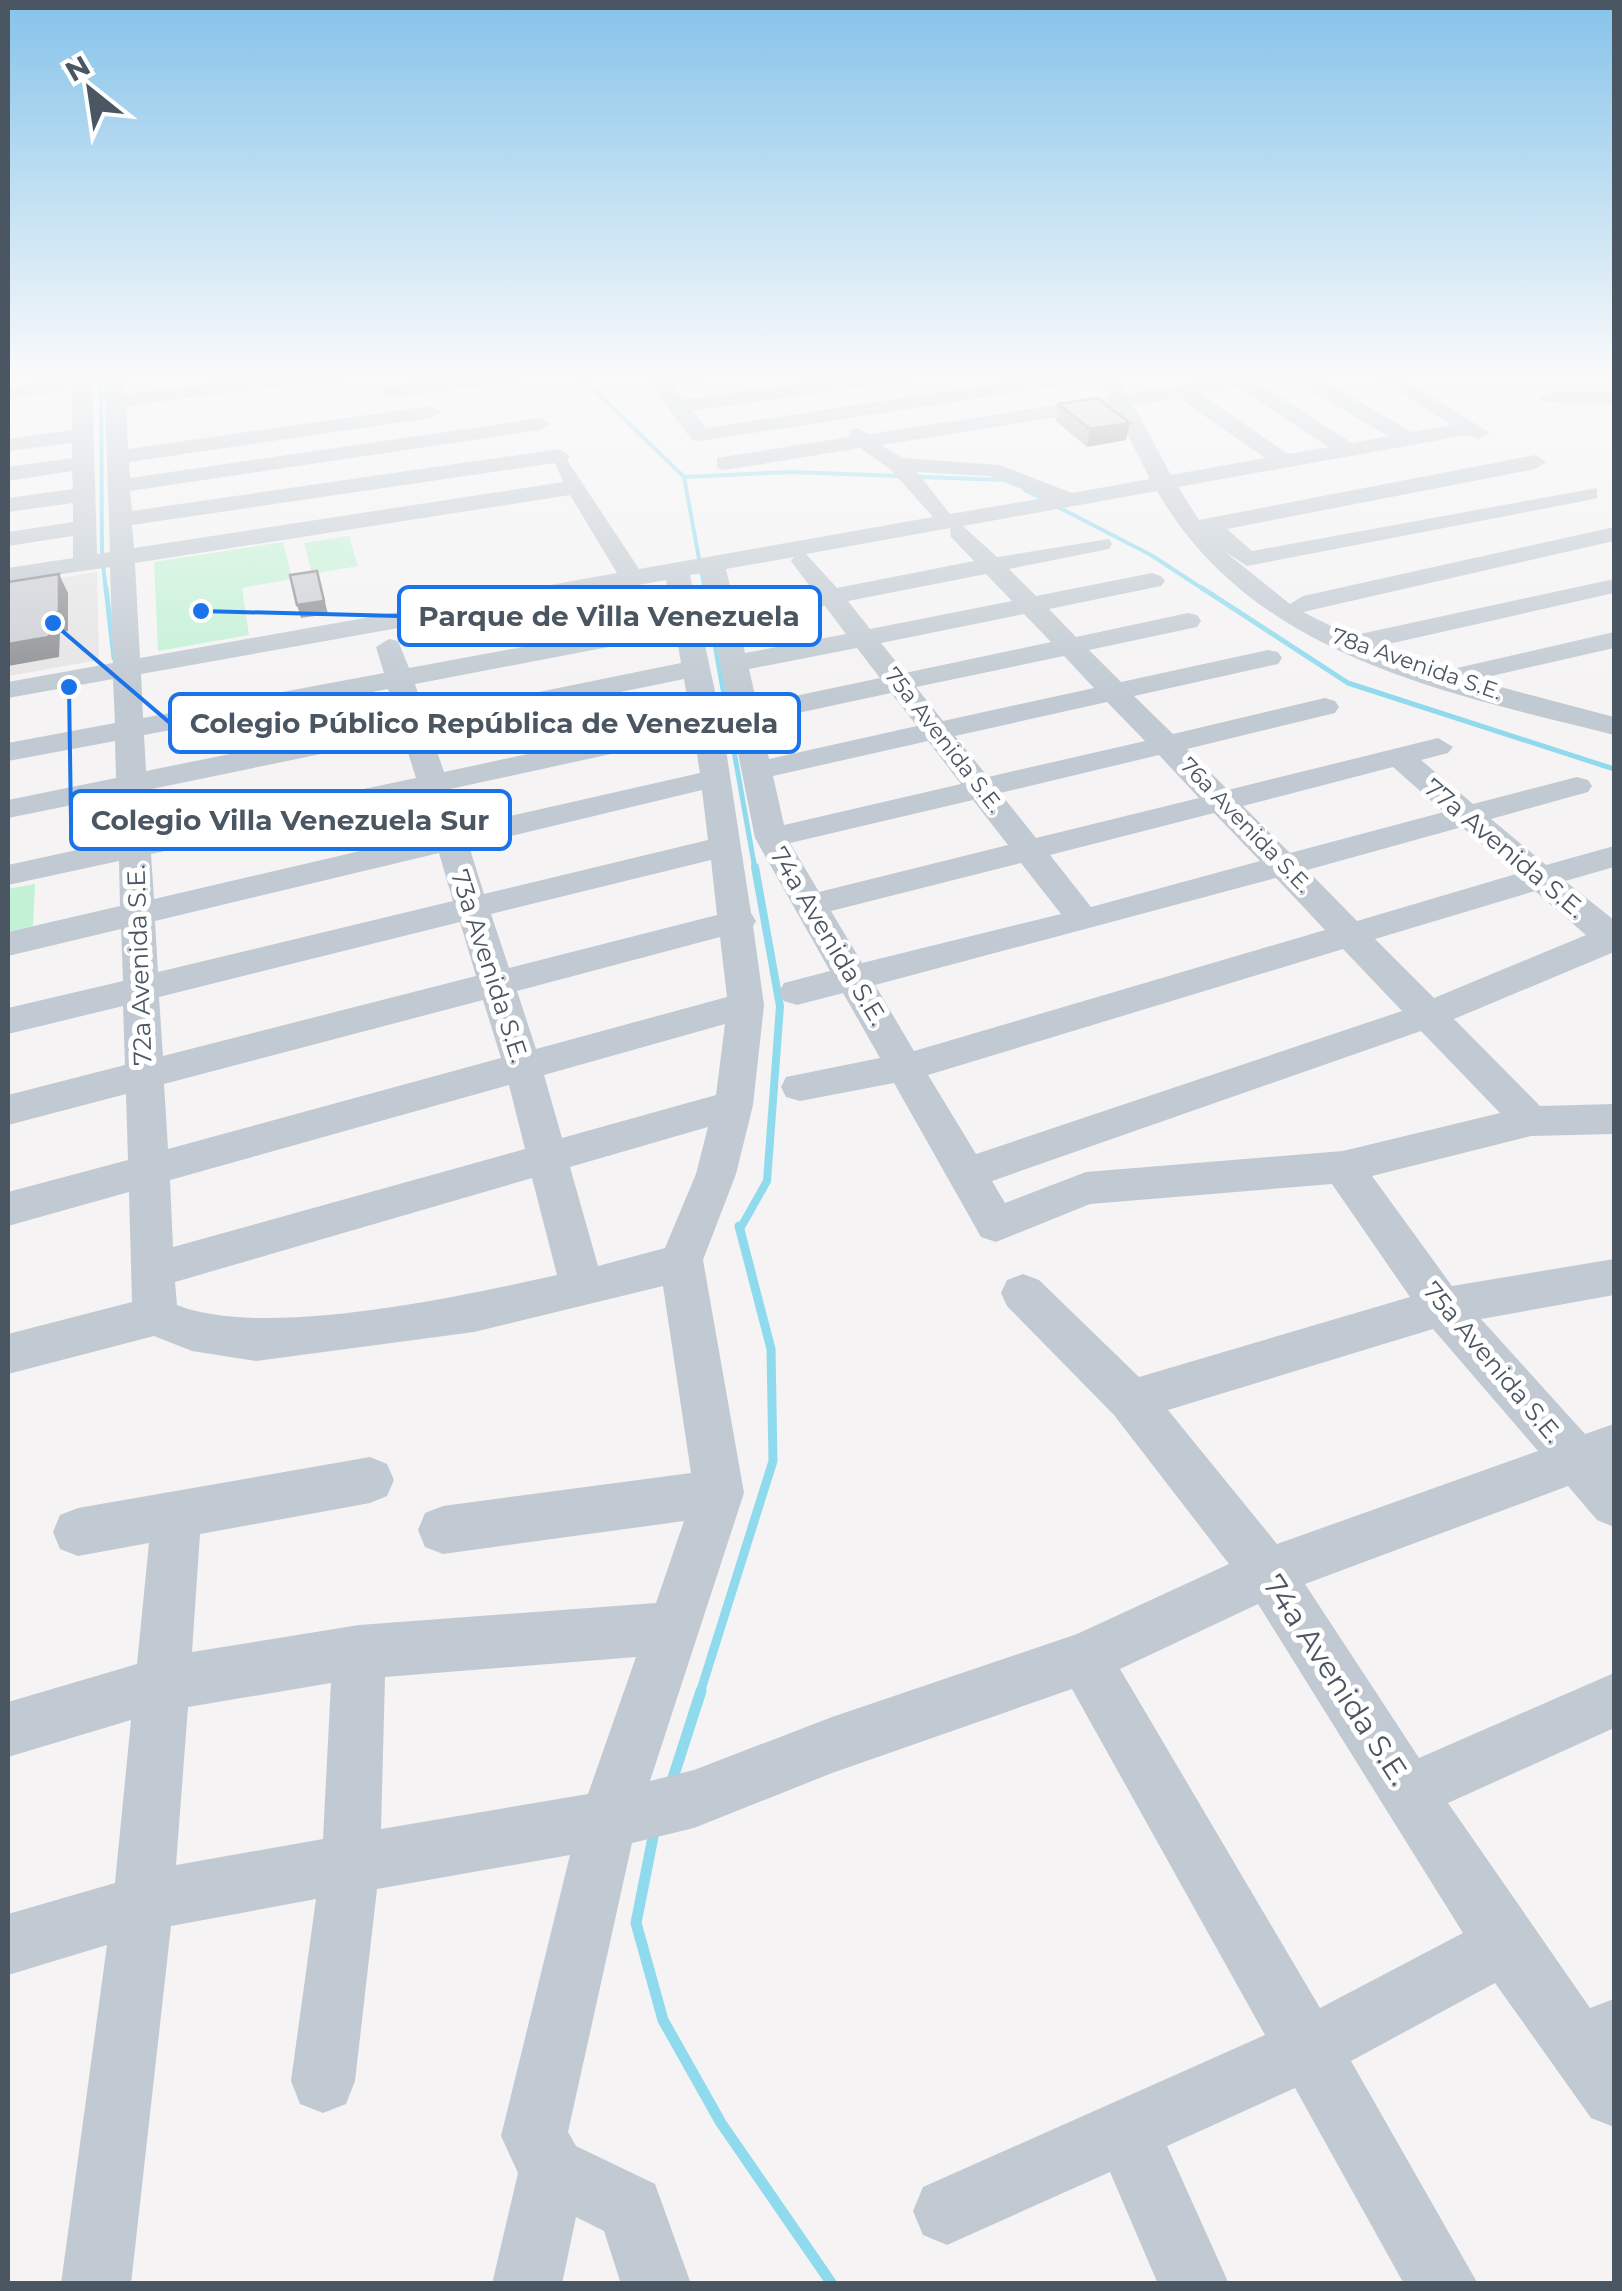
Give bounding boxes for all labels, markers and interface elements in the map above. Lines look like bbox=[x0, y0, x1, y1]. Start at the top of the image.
north arrow bbox=[40, 40, 140, 140]
text: N bbox=[59, 48, 96, 89]
callout: Parque de Villa Venezuela bbox=[399, 587, 820, 645]
text: Parque de Villa Venezuela bbox=[418, 599, 800, 633]
street label: 78a Avenida S.E. bbox=[1328, 622, 1506, 706]
street label: 75a Avenida S.E. bbox=[879, 662, 1009, 818]
callout: Colegio Público República de Venezuela bbox=[170, 694, 799, 752]
text: Colegio Público República de Venezuela bbox=[190, 706, 778, 740]
street label: 76a Avenida S.E. bbox=[1175, 752, 1317, 898]
street label: 77a Avenida S.E. bbox=[1419, 772, 1591, 924]
callout: Colegio Villa Venezuela Sur bbox=[71, 791, 510, 849]
text: Colegio Villa Venezuela Sur bbox=[91, 803, 489, 837]
street label: 74a Avenida S.E. bbox=[764, 841, 894, 1031]
street label: 72a Avenida S.E. bbox=[120, 864, 158, 1066]
street label: 73a Avenida S.E. bbox=[445, 866, 535, 1066]
street label: 75a Avenida S.E. bbox=[1417, 1276, 1569, 1448]
street label: 74a Avenida S.E. bbox=[1255, 1568, 1419, 1792]

